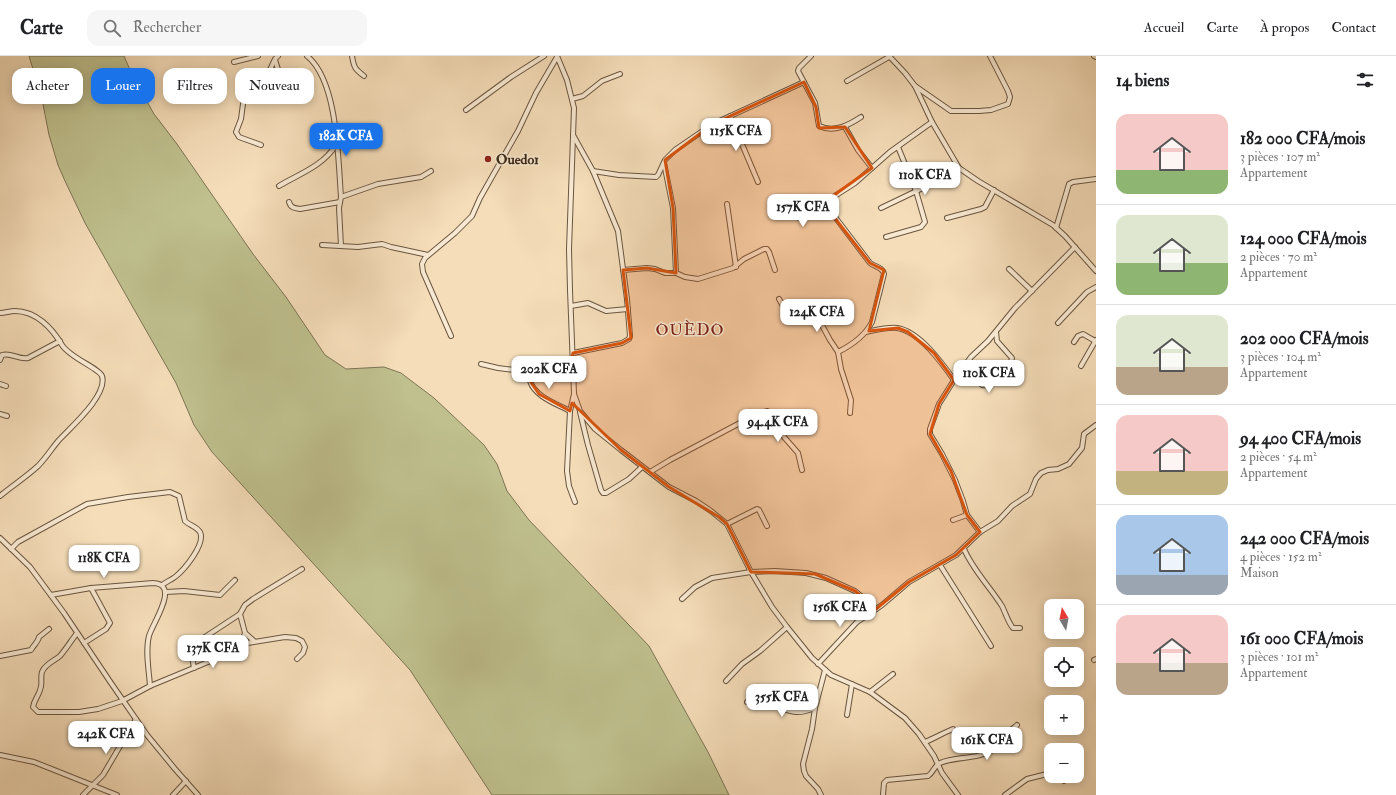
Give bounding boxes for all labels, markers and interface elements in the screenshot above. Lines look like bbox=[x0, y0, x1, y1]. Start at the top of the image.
search box bbox=[87, 10, 367, 46]
text: Carte bbox=[20, 16, 63, 40]
icon: search bbox=[101, 17, 123, 39]
text: Rechercher bbox=[133, 18, 201, 37]
text: Accueil bbox=[1144, 19, 1184, 36]
text: Carte bbox=[1206, 19, 1238, 36]
text: À propos bbox=[1260, 19, 1309, 36]
text: Contact bbox=[1331, 19, 1376, 36]
chip: Acheter bbox=[12, 68, 83, 104]
chip: Louer bbox=[91, 68, 155, 104]
chip: Filtres bbox=[163, 68, 227, 104]
chip: Nouveau bbox=[235, 68, 314, 104]
icon: filters bbox=[1354, 69, 1376, 91]
text: 14 biens bbox=[1116, 70, 1169, 91]
pin: 115K CFA bbox=[695, 118, 777, 152]
pin: 182K CFA bbox=[305, 123, 387, 157]
text: 115K CFA bbox=[710, 123, 762, 139]
text: 182K CFA bbox=[319, 128, 373, 144]
text: 182 000 CFA/mois bbox=[1240, 128, 1365, 149]
icon: home bbox=[1148, 130, 1196, 178]
text: 3 pièces · 107 m² bbox=[1240, 149, 1320, 165]
place label: Ouedo1 bbox=[496, 151, 539, 168]
marker: Ouedo1 bbox=[483, 154, 493, 164]
pin: 110K CFA bbox=[884, 162, 966, 196]
text: Appartement bbox=[1240, 165, 1308, 181]
text: 110K CFA bbox=[898, 167, 952, 183]
pin: 157K CFA bbox=[762, 194, 844, 228]
text: 157K CFA bbox=[776, 199, 830, 215]
text: 124 000 CFA/mois bbox=[1240, 228, 1367, 249]
icon: home bbox=[1148, 231, 1196, 279]
text: 2 pièces · 70 m² bbox=[1240, 249, 1317, 265]
text: Appartement bbox=[1240, 265, 1308, 281]
pin: 124K CFA bbox=[776, 299, 858, 333]
text: 124K CFA bbox=[789, 304, 845, 320]
district label: OUÈDO bbox=[656, 320, 724, 340]
text: 202 000 CFA/mois bbox=[1240, 328, 1369, 349]
icon: home bbox=[1148, 331, 1196, 379]
text: 3 pièces · 104 m² bbox=[1240, 349, 1321, 365]
pin: 202K CFA bbox=[508, 356, 590, 390]
pin: 110K CFA bbox=[948, 360, 1030, 394]
text: 202K CFA bbox=[520, 361, 578, 377]
text: 110K CFA bbox=[962, 365, 1016, 381]
text: Appartement bbox=[1240, 365, 1308, 381]
pin: 94.4K CFA bbox=[732, 409, 824, 443]
text: 94.4K CFA bbox=[747, 414, 809, 430]
text: 94 400 CFA/mois bbox=[1240, 428, 1361, 449]
icon: home bbox=[1148, 431, 1196, 479]
text: 2 pièces · 54 m² bbox=[1240, 449, 1317, 465]
text: Appartement bbox=[1240, 465, 1308, 481]
text: 242 000 CFA/mois bbox=[1240, 528, 1369, 549]
icon: home bbox=[1148, 531, 1196, 579]
pin: 118K CFA bbox=[63, 545, 145, 579]
text: 4 pièces · 152 m² bbox=[1240, 549, 1322, 565]
text: 118K CFA bbox=[78, 550, 130, 566]
text: Maison bbox=[1240, 565, 1279, 581]
pin: 156K CFA bbox=[799, 594, 881, 628]
text: 156K CFA bbox=[813, 599, 867, 615]
north arrow bbox=[1044, 599, 1084, 639]
map controls bbox=[1044, 599, 1084, 783]
text: 161 000 CFA/mois bbox=[1240, 628, 1363, 649]
icon: home bbox=[1148, 631, 1196, 679]
pin: 137K CFA bbox=[172, 635, 254, 669]
text: 137K CFA bbox=[187, 640, 239, 656]
button: locate bbox=[1044, 647, 1084, 687]
text: 3 pièces · 101 m² bbox=[1240, 649, 1319, 665]
text: Appartement bbox=[1240, 665, 1308, 681]
pin: 355K CFA bbox=[741, 684, 823, 718]
text: 355K CFA bbox=[755, 689, 809, 705]
button: + bbox=[1044, 695, 1084, 735]
pin: 242K CFA bbox=[65, 721, 147, 755]
text: 242K CFA bbox=[77, 726, 135, 742]
pin: 161K CFA bbox=[946, 727, 1028, 761]
text: 161K CFA bbox=[960, 732, 1014, 748]
button: − bbox=[1044, 743, 1084, 783]

